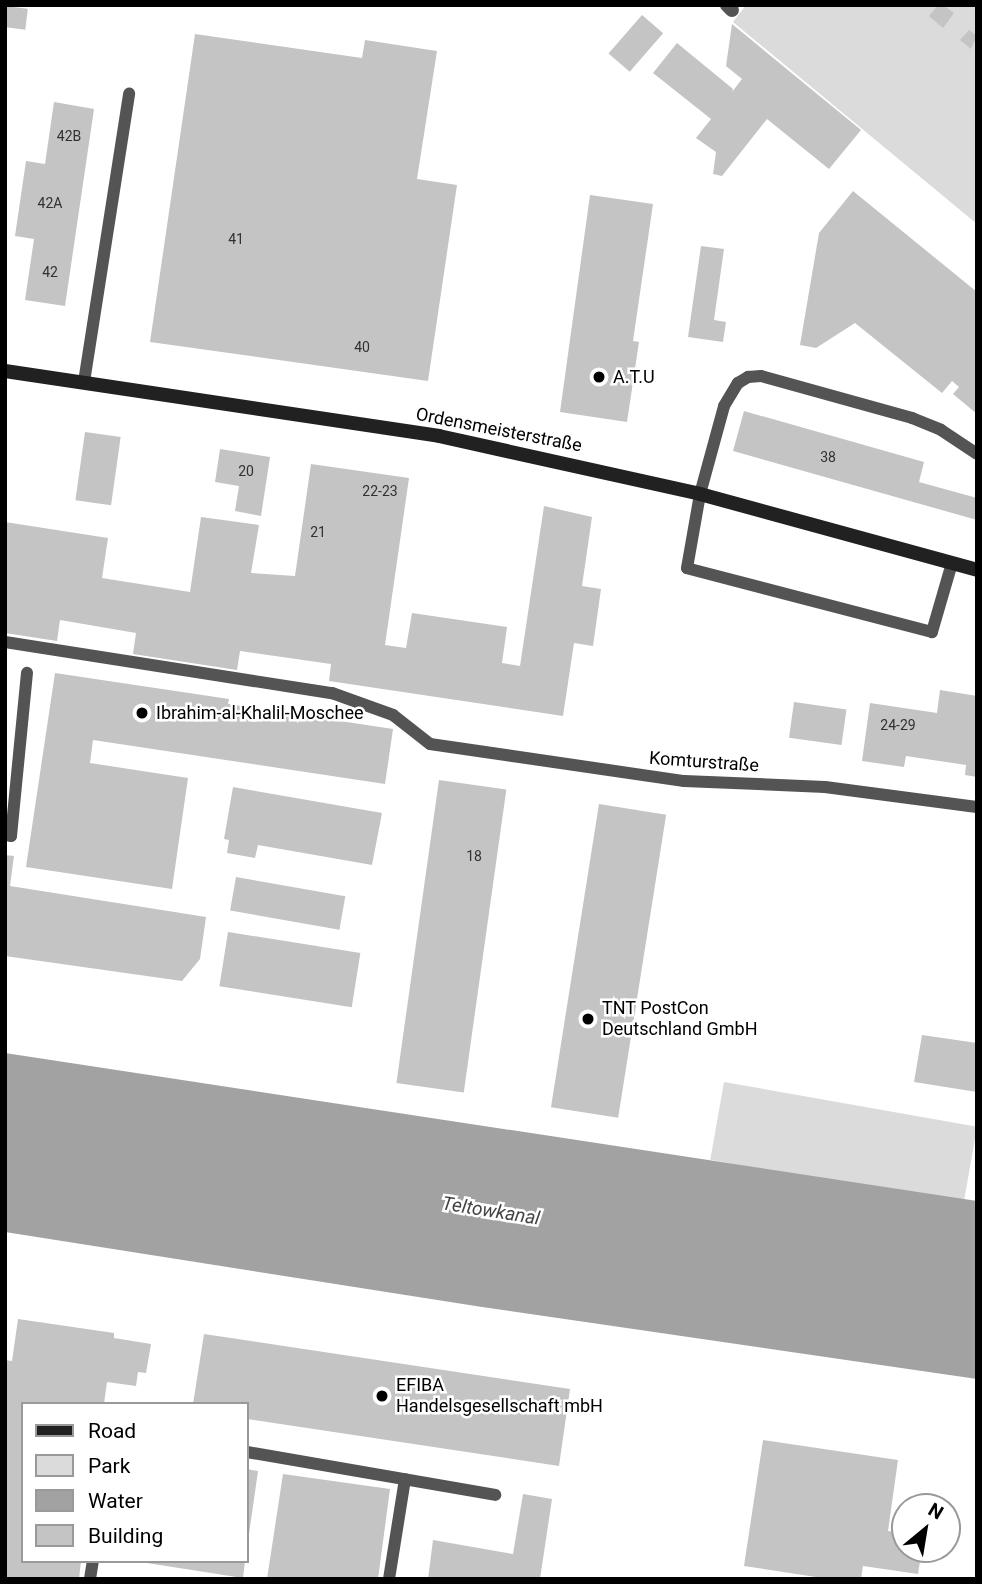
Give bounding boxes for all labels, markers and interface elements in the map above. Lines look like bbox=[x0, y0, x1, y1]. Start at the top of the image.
house number: 42B bbox=[57, 128, 81, 144]
house number: 42A bbox=[38, 195, 62, 211]
house number: 41 bbox=[228, 231, 244, 247]
house number: 42 bbox=[42, 264, 58, 280]
house number: 40 bbox=[354, 339, 370, 355]
place label: A.T.U bbox=[613, 366, 655, 388]
marker: A.T.U bbox=[591, 369, 607, 385]
street label: Ordensmeisterstraße bbox=[414, 403, 584, 457]
house number: 38 bbox=[820, 449, 836, 465]
house number: 20 bbox=[238, 463, 254, 479]
house number: 22-23 bbox=[362, 483, 398, 499]
house number: 21 bbox=[310, 524, 326, 540]
place label: Ibrahim-al-Khalil-Moschee bbox=[156, 702, 364, 724]
marker: Ibrahim-al-Khalil-Moschee bbox=[134, 705, 150, 721]
house number: 24-29 bbox=[880, 717, 916, 733]
street label: Komturstraße bbox=[648, 747, 760, 777]
house number: 18 bbox=[466, 848, 482, 864]
place label: TNT PostCon Deutschland GmbH bbox=[602, 998, 758, 1040]
marker: TNT PostCon Deutschland GmbH bbox=[580, 1011, 596, 1027]
water label: Teltowkanal bbox=[441, 1192, 541, 1230]
place label: EFIBA Handelsgesellschaft mbH bbox=[396, 1375, 603, 1418]
marker: EFIBA Handelsgesellschaft mbH bbox=[374, 1388, 390, 1404]
legend bbox=[21, 1402, 248, 1563]
text: Road bbox=[88, 1419, 136, 1443]
text: Park bbox=[88, 1454, 130, 1478]
text: Water bbox=[88, 1489, 143, 1513]
north arrow bbox=[891, 1493, 961, 1563]
text: N bbox=[924, 1498, 947, 1524]
text: Building bbox=[88, 1524, 163, 1548]

